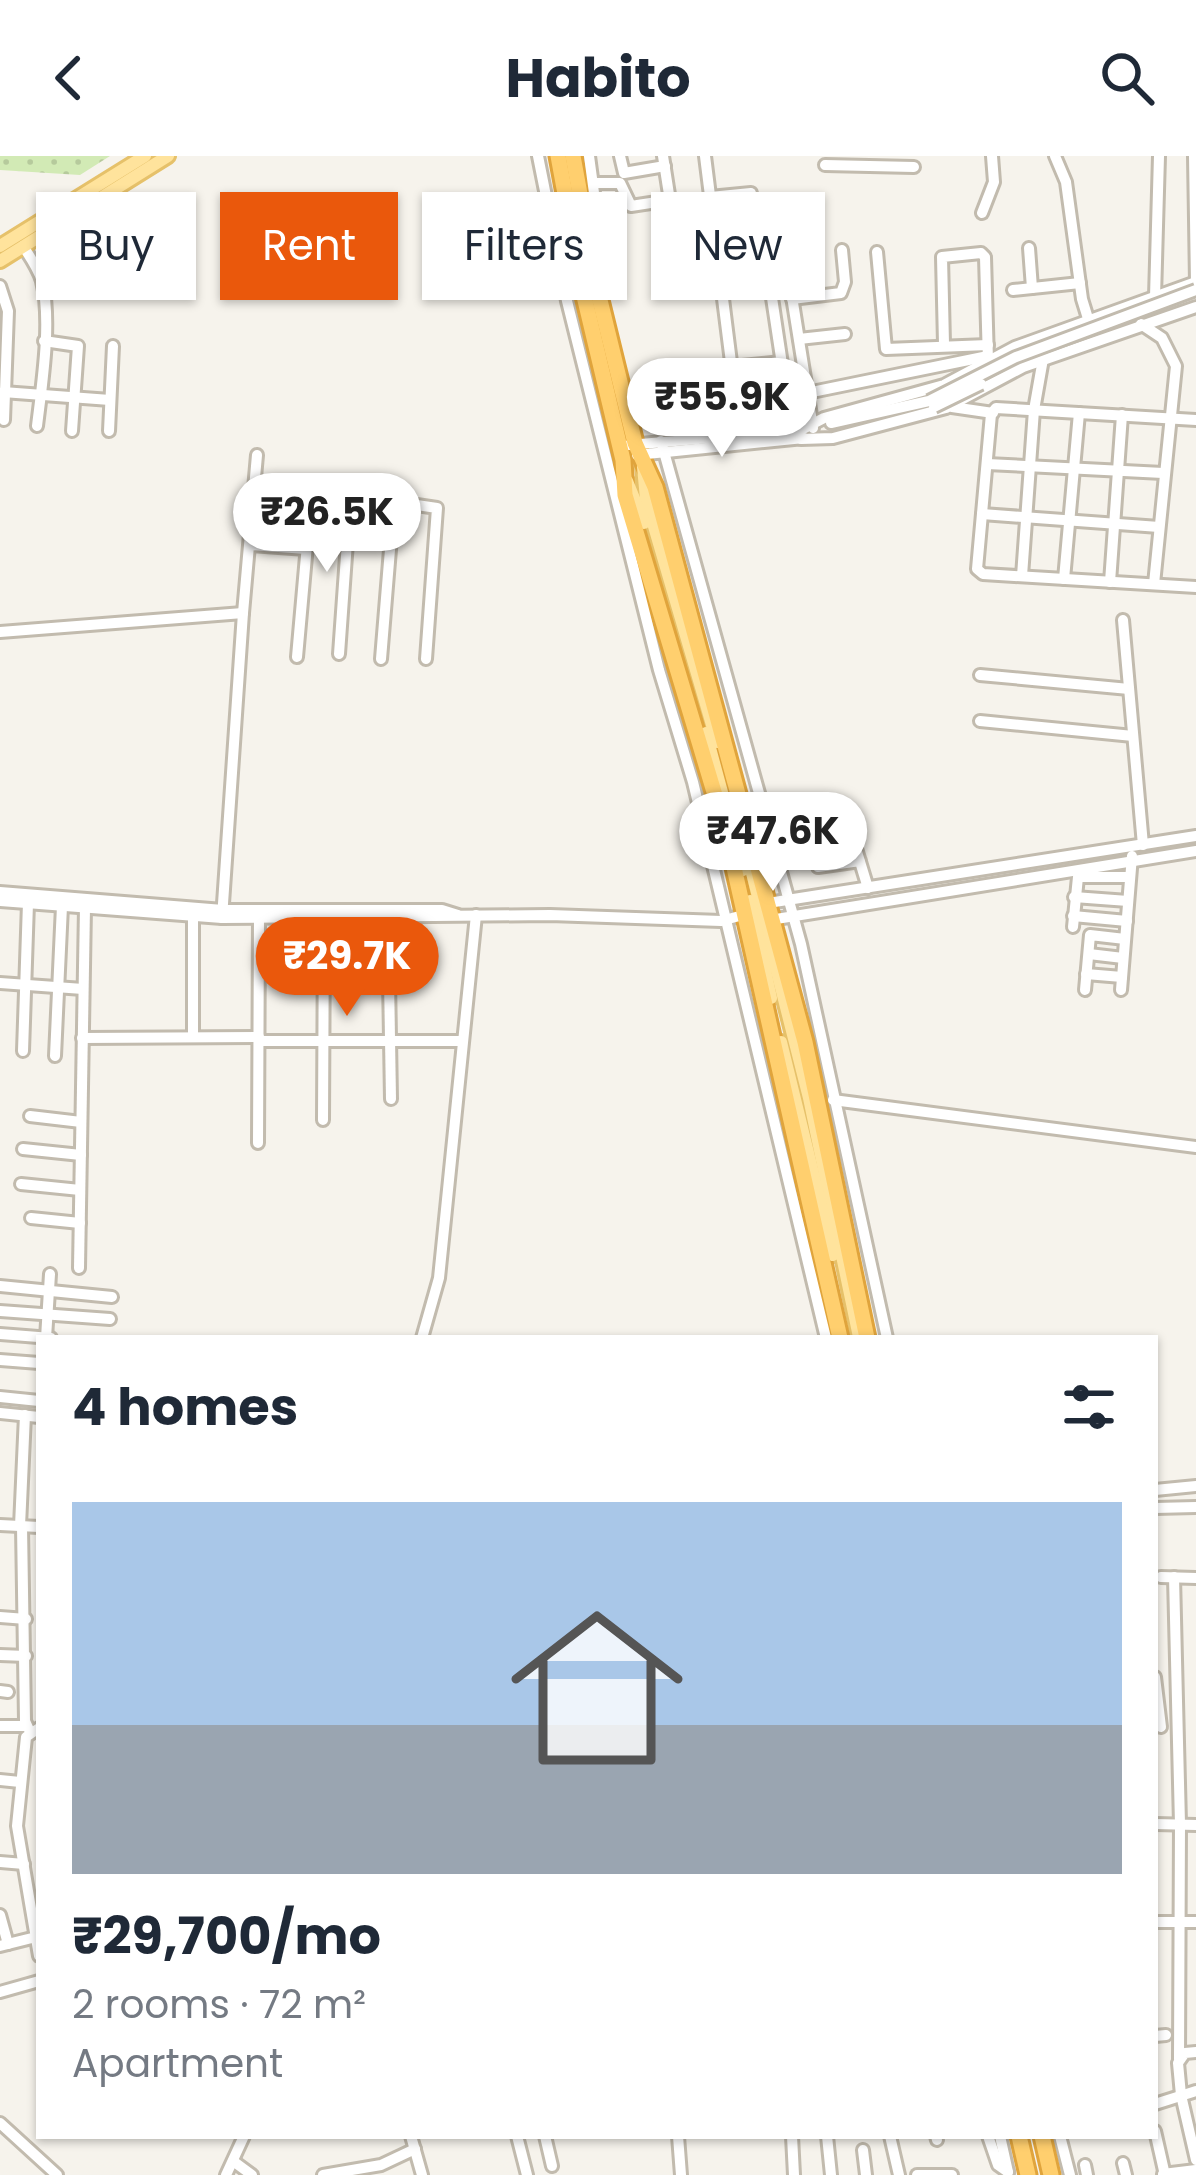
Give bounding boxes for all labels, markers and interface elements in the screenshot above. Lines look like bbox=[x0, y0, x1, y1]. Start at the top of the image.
text: Habito bbox=[505, 40, 691, 116]
icon: back bbox=[36, 45, 102, 111]
icon: search bbox=[1094, 45, 1160, 111]
chip: Buy bbox=[36, 192, 196, 300]
chip: Rent bbox=[220, 192, 398, 300]
chip: Filters bbox=[422, 192, 627, 300]
chip: New bbox=[651, 192, 825, 300]
pin: ₹55.9K bbox=[624, 358, 820, 460]
text: ₹55.9K bbox=[654, 369, 790, 424]
pin: ₹26.5K bbox=[229, 473, 425, 575]
text: ₹26.5K bbox=[260, 484, 394, 539]
pin: ₹47.6K bbox=[675, 792, 871, 894]
text: ₹47.6K bbox=[706, 803, 840, 858]
pin: ₹29.7K bbox=[249, 917, 445, 1019]
text: ₹29.7K bbox=[283, 928, 411, 983]
text: 4 homes bbox=[72, 1371, 298, 1443]
icon: filters bbox=[1056, 1374, 1122, 1440]
icon: home bbox=[489, 1580, 705, 1796]
text: ₹29,700/mo bbox=[72, 1900, 381, 1972]
text: 2 rooms · 72 m² bbox=[72, 1977, 366, 2032]
text: Apartment bbox=[72, 2036, 283, 2091]

